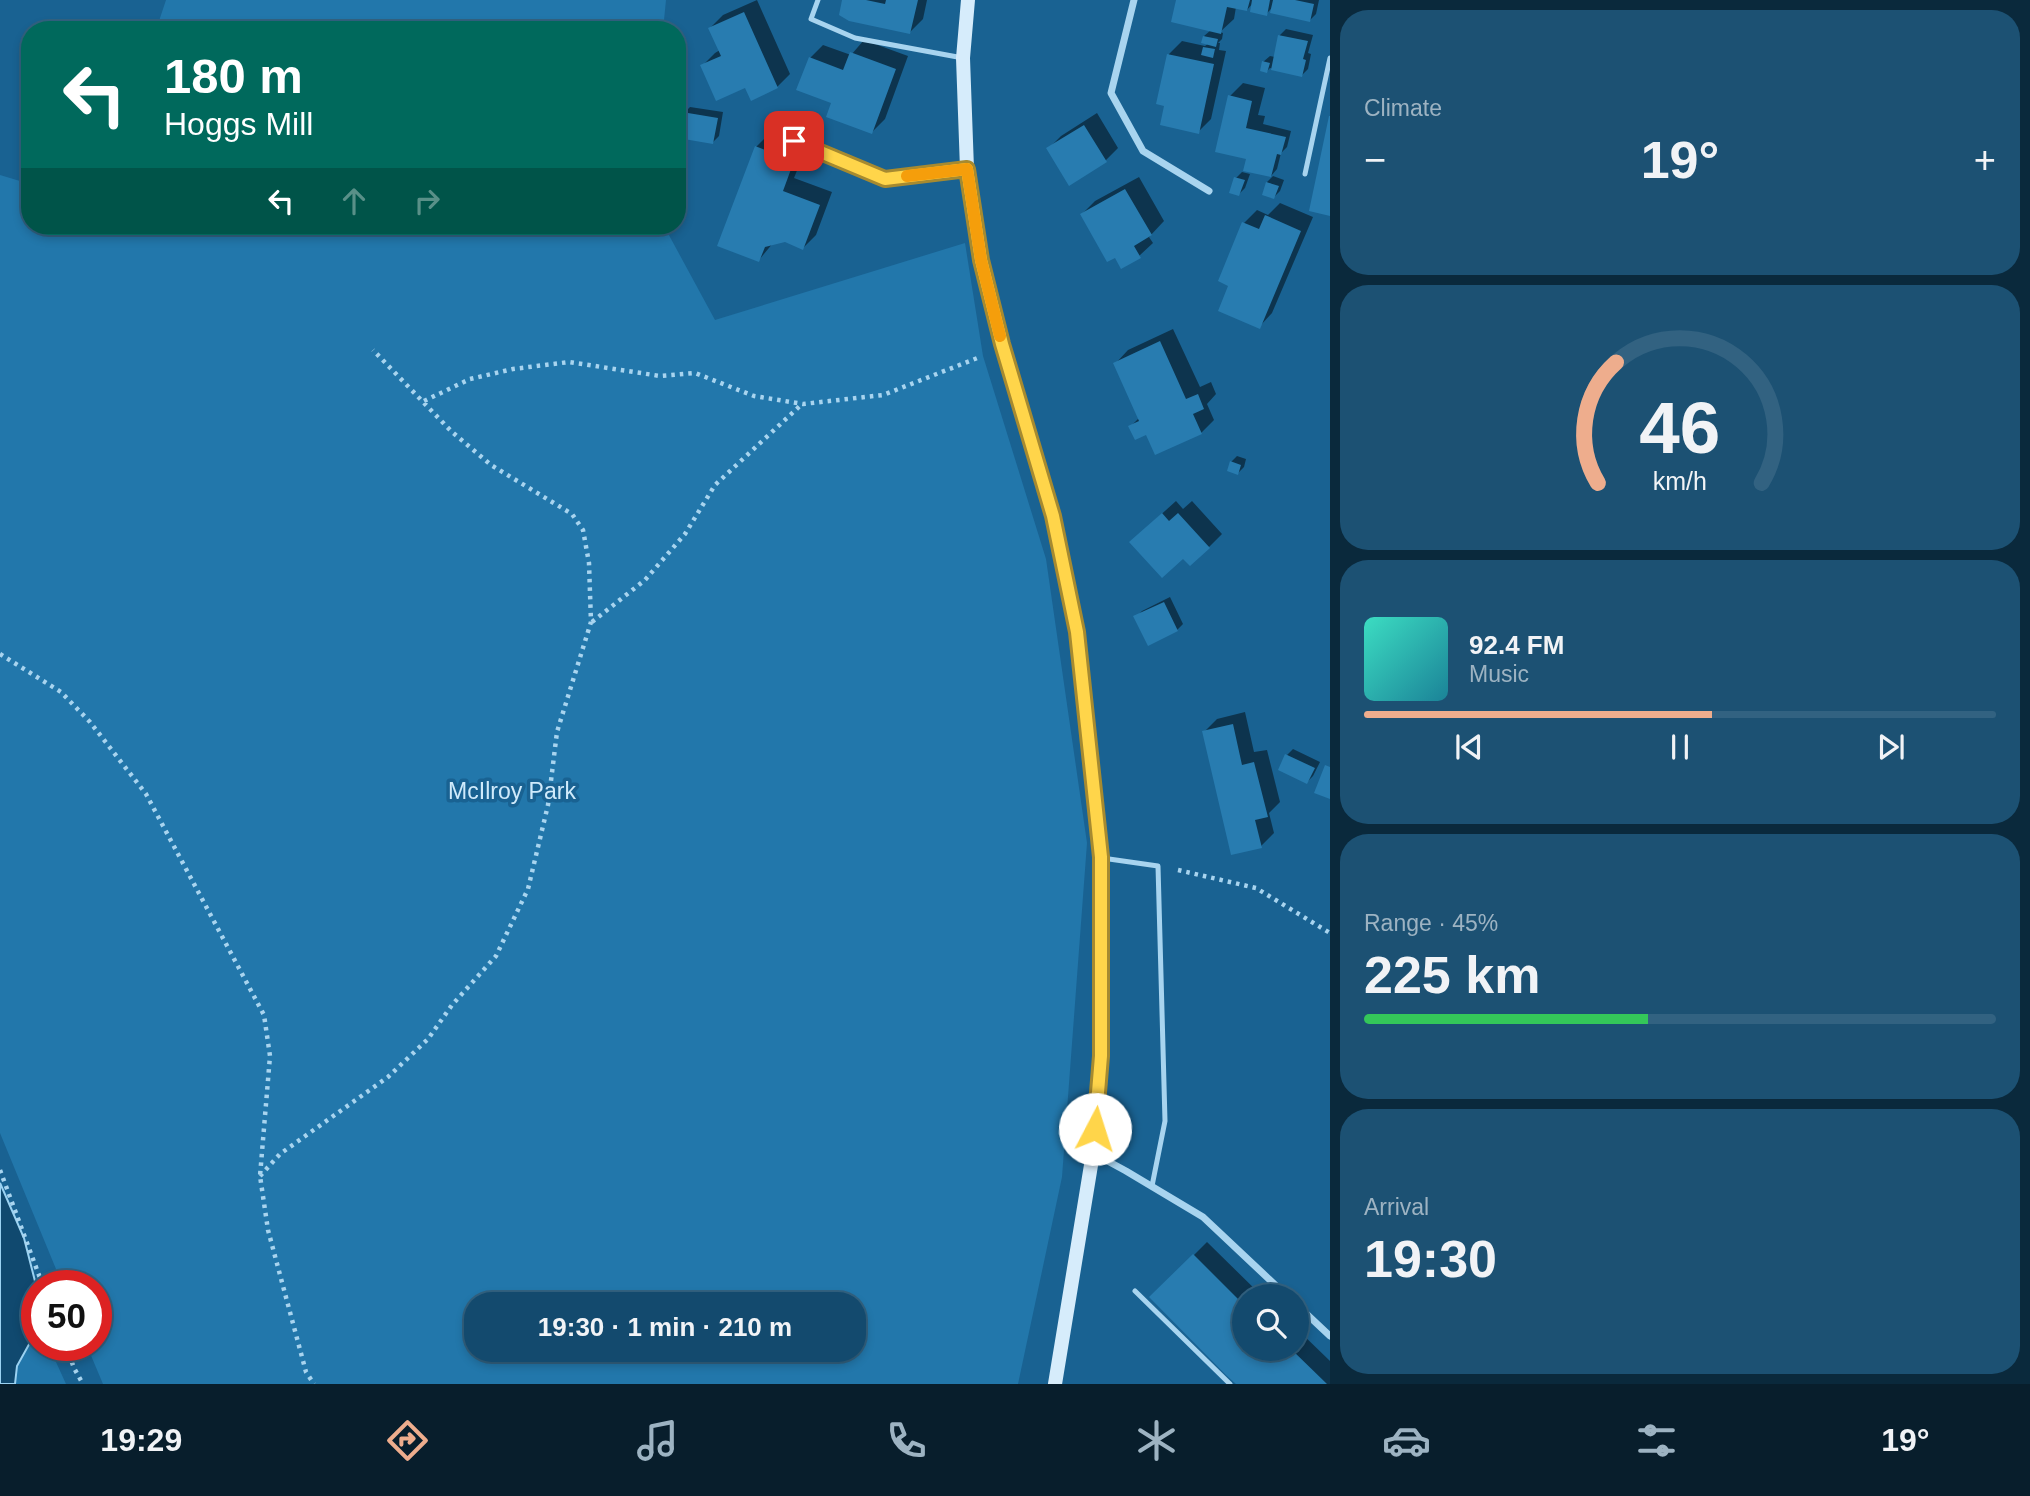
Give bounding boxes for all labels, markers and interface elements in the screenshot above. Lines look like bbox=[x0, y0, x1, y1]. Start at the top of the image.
icon: left bbox=[49, 49, 140, 140]
text: 180 m bbox=[164, 49, 303, 103]
text: Climate bbox=[1364, 95, 1442, 121]
text: Hoggs Mill bbox=[164, 106, 313, 142]
pin bbox=[764, 111, 824, 171]
icon: arrive bbox=[775, 122, 813, 160]
text: 19° bbox=[1641, 131, 1719, 189]
text: − bbox=[1364, 139, 1386, 181]
text: + bbox=[1974, 139, 1996, 181]
icon: left bbox=[262, 182, 300, 220]
icon: ahead bbox=[335, 182, 373, 220]
icon: right bbox=[408, 182, 446, 220]
text: 46 bbox=[1640, 388, 1720, 469]
text: km/h bbox=[1653, 467, 1707, 495]
text: 92.4 FM bbox=[1469, 630, 1564, 660]
text: Music bbox=[1469, 661, 1529, 687]
icon: previous bbox=[1450, 728, 1488, 766]
icon: pause bbox=[1661, 728, 1699, 766]
icon: next bbox=[1872, 728, 1910, 766]
park label: McIlroy Park bbox=[448, 778, 576, 804]
text: Range · 45% bbox=[1364, 910, 1498, 936]
text: 225 km bbox=[1364, 946, 1540, 1004]
position arrow bbox=[1058, 1092, 1132, 1166]
text: Arrival bbox=[1364, 1194, 1429, 1220]
text: 19:30 bbox=[1364, 1230, 1497, 1288]
speed limit sign: 50 bbox=[21, 1270, 112, 1361]
map controls bbox=[1232, 1284, 1309, 1361]
button: search bbox=[1232, 1284, 1309, 1361]
text: 19:30 · 1 min · 210 m bbox=[538, 1312, 792, 1342]
icon: directions bbox=[383, 1416, 432, 1465]
icon: music bbox=[633, 1416, 682, 1465]
icon: phone bbox=[882, 1416, 931, 1465]
icon: climate bbox=[1132, 1416, 1181, 1465]
icon: car bbox=[1382, 1416, 1431, 1465]
icon: filters bbox=[1632, 1416, 1681, 1465]
text: 19:29 bbox=[100, 1422, 182, 1458]
text: 19° bbox=[1881, 1422, 1930, 1458]

